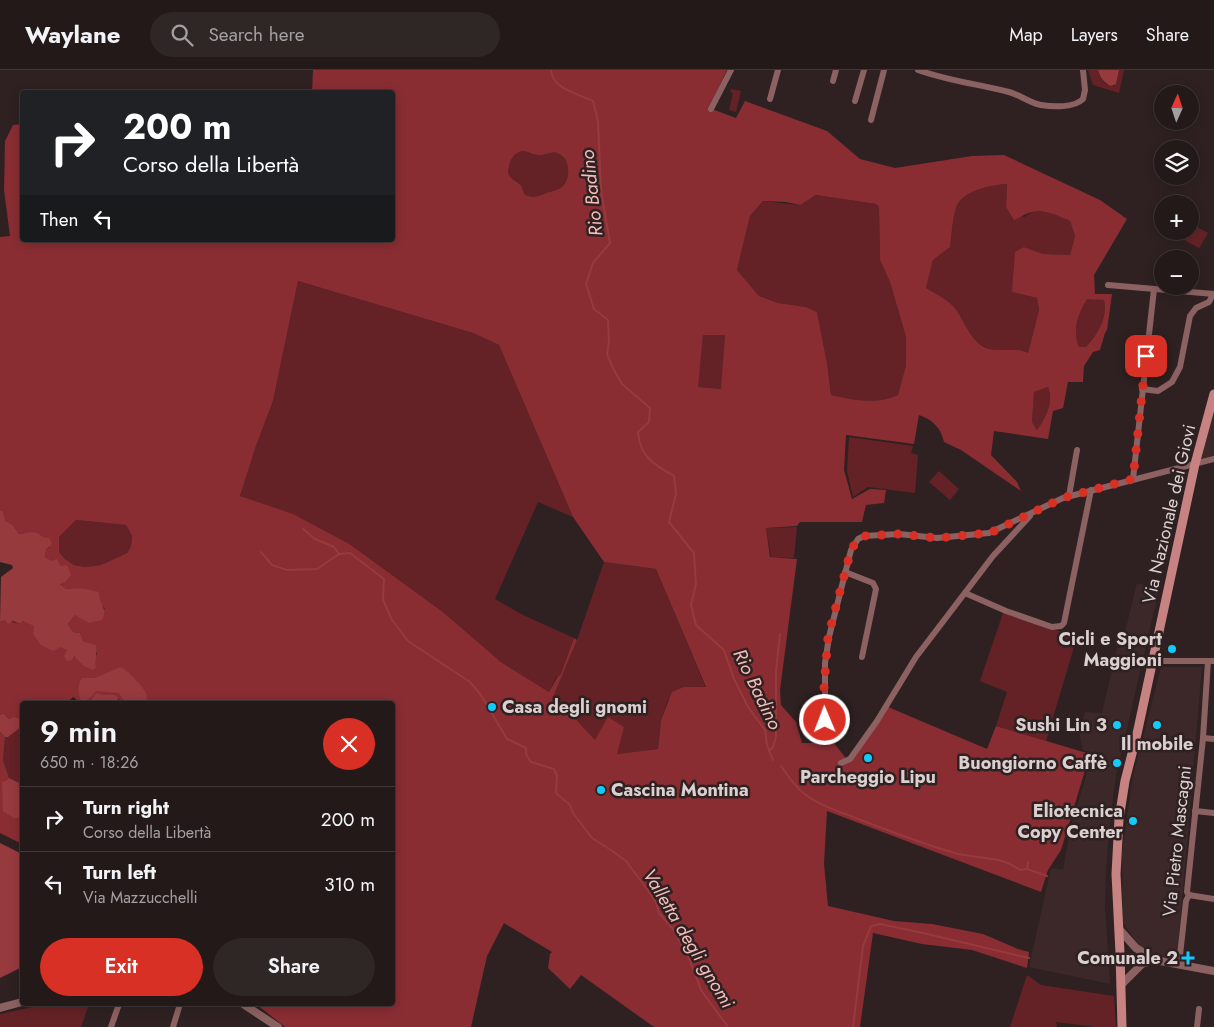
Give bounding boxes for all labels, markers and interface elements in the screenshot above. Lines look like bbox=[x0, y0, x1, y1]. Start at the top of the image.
search box bbox=[150, 12, 500, 57]
text: Waylane bbox=[25, 17, 120, 52]
icon: search bbox=[168, 21, 196, 49]
text: Search here bbox=[208, 21, 305, 48]
text: Map bbox=[1009, 22, 1043, 48]
text: Layers bbox=[1071, 22, 1118, 48]
text: Share bbox=[1146, 22, 1189, 48]
north arrow bbox=[1154, 85, 1199, 130]
map controls bbox=[1154, 85, 1199, 295]
text: 200 m bbox=[123, 102, 232, 152]
icon: right bbox=[40, 110, 105, 175]
button: layers bbox=[1154, 140, 1199, 185]
text: Corso della Libertà bbox=[123, 148, 299, 180]
water label: Rio Badino bbox=[574, 148, 609, 237]
button: + bbox=[1154, 195, 1199, 240]
icon: left bbox=[89, 205, 117, 233]
text: Then bbox=[40, 206, 79, 233]
button: − bbox=[1154, 250, 1199, 295]
pin bbox=[1125, 335, 1167, 377]
icon: arrive bbox=[1132, 342, 1160, 370]
street label: Via Nazionale dei Giovi bbox=[1136, 422, 1202, 606]
place label: Cicli e Sport Maggioni bbox=[1058, 626, 1162, 673]
marker: Cicli e Sport Maggioni bbox=[1166, 643, 1178, 655]
water label: Rio Badino bbox=[726, 644, 789, 734]
position arrow bbox=[798, 693, 850, 745]
place label: Casa degli gnomi bbox=[502, 694, 647, 720]
marker: Casa degli gnomi bbox=[486, 701, 498, 713]
text: 9 min bbox=[40, 710, 117, 753]
place label: Sushi Lin 3 bbox=[1015, 712, 1107, 738]
button: close bbox=[323, 718, 375, 770]
marker: Sushi Lin 3 bbox=[1111, 719, 1123, 731]
marker: Il mobile bbox=[1151, 719, 1163, 731]
place label: Il mobile bbox=[1121, 731, 1193, 757]
place label: Buongiorno Caffè bbox=[958, 750, 1107, 776]
text: 650 m · 18:26 bbox=[40, 751, 139, 774]
marker: Parcheggio Lipu bbox=[862, 752, 874, 764]
marker: Buongiorno Caffè bbox=[1111, 757, 1123, 769]
place label: Parcheggio Lipu bbox=[800, 764, 936, 790]
street label: Via Pietro Mascagni bbox=[1156, 764, 1198, 918]
place label: Cascina Montina bbox=[611, 777, 749, 803]
marker: Cascina Montina bbox=[595, 784, 607, 796]
text: Turn right bbox=[83, 794, 169, 821]
place label: Eliotecnica Copy Center bbox=[1017, 798, 1124, 845]
icon: right bbox=[40, 805, 68, 833]
text: 200 m bbox=[321, 806, 375, 833]
marker: Eliotecnica Copy Center bbox=[1127, 815, 1139, 827]
text: Corso della Libertà bbox=[83, 821, 211, 844]
text: Turn left bbox=[83, 859, 156, 886]
water label: Valletta degli gnomi bbox=[636, 863, 742, 1014]
icon: left bbox=[40, 870, 68, 898]
text: 310 m bbox=[324, 871, 375, 898]
text: Via Mazzucchelli bbox=[83, 886, 198, 909]
button: Exit bbox=[40, 938, 203, 996]
button: Share bbox=[213, 938, 375, 996]
place label: Comunale 2 bbox=[1077, 945, 1178, 971]
marker: Comunale 2 bbox=[1182, 952, 1194, 964]

